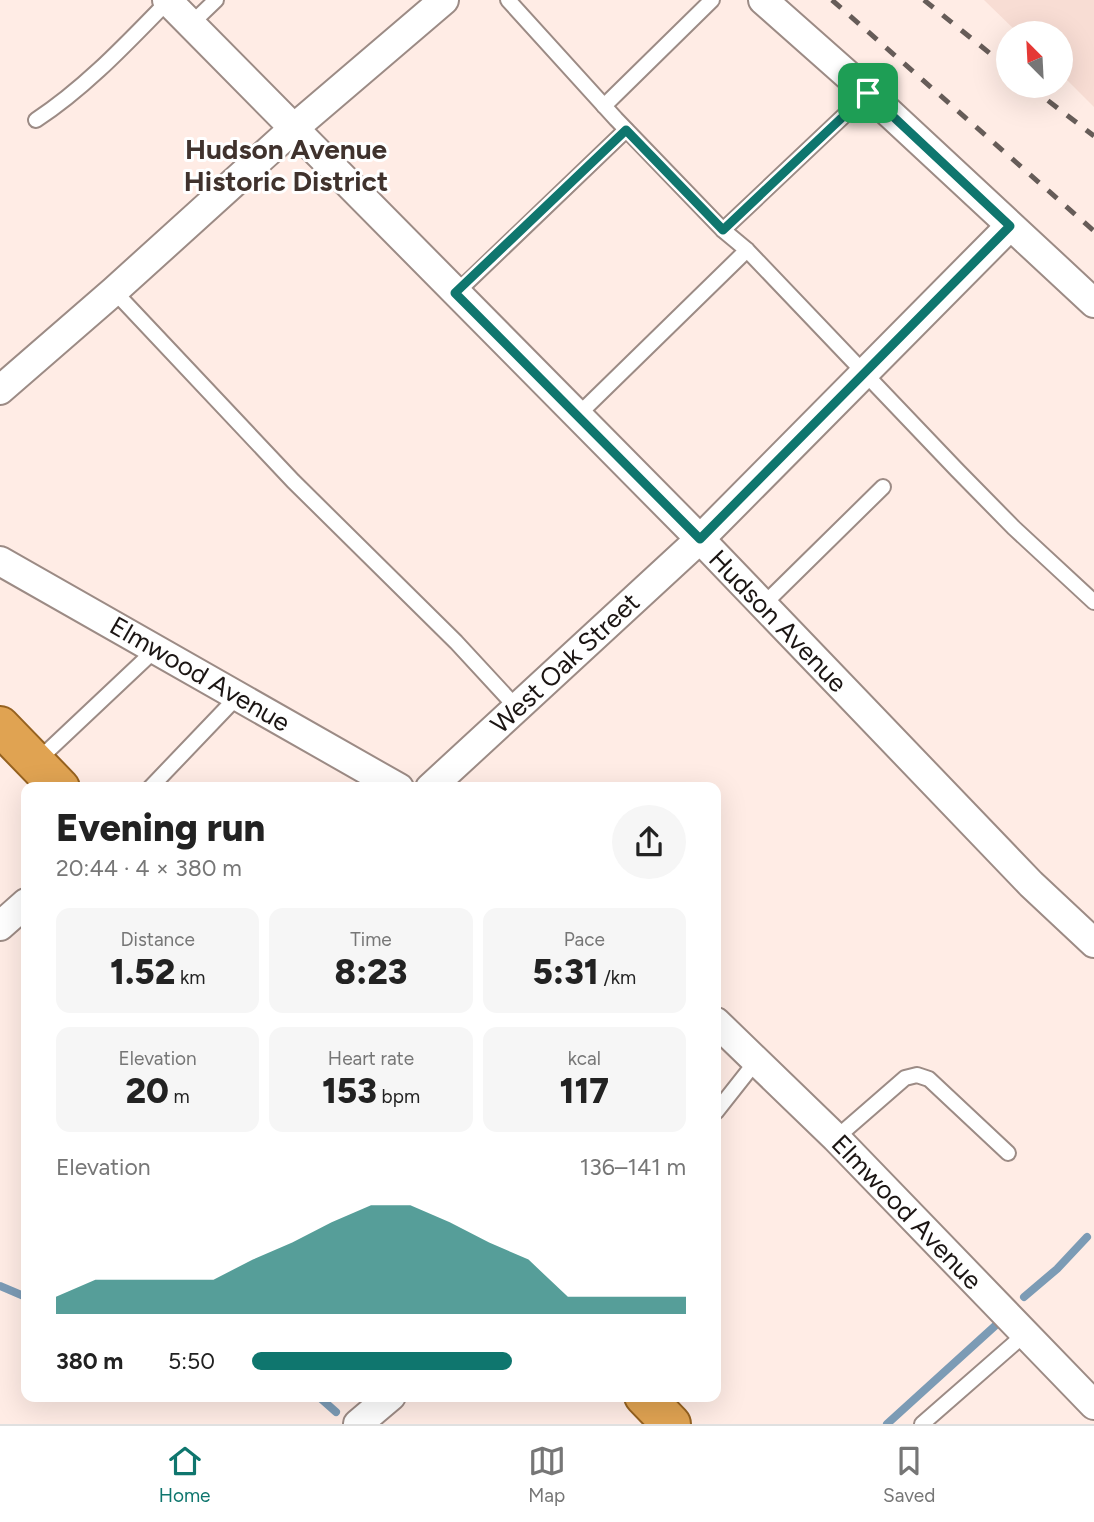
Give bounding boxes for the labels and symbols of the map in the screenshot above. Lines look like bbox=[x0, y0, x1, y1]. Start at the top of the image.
north arrow bbox=[996, 21, 1073, 98]
pin bbox=[838, 63, 898, 123]
district label: Hudson Avenue Historic District bbox=[184, 132, 388, 198]
street label: Hudson Avenue bbox=[702, 543, 854, 699]
street label: West Oak Street bbox=[484, 586, 646, 740]
street label: Elmwood Avenue bbox=[104, 609, 296, 739]
street label: Elmwood Avenue bbox=[825, 1128, 989, 1296]

